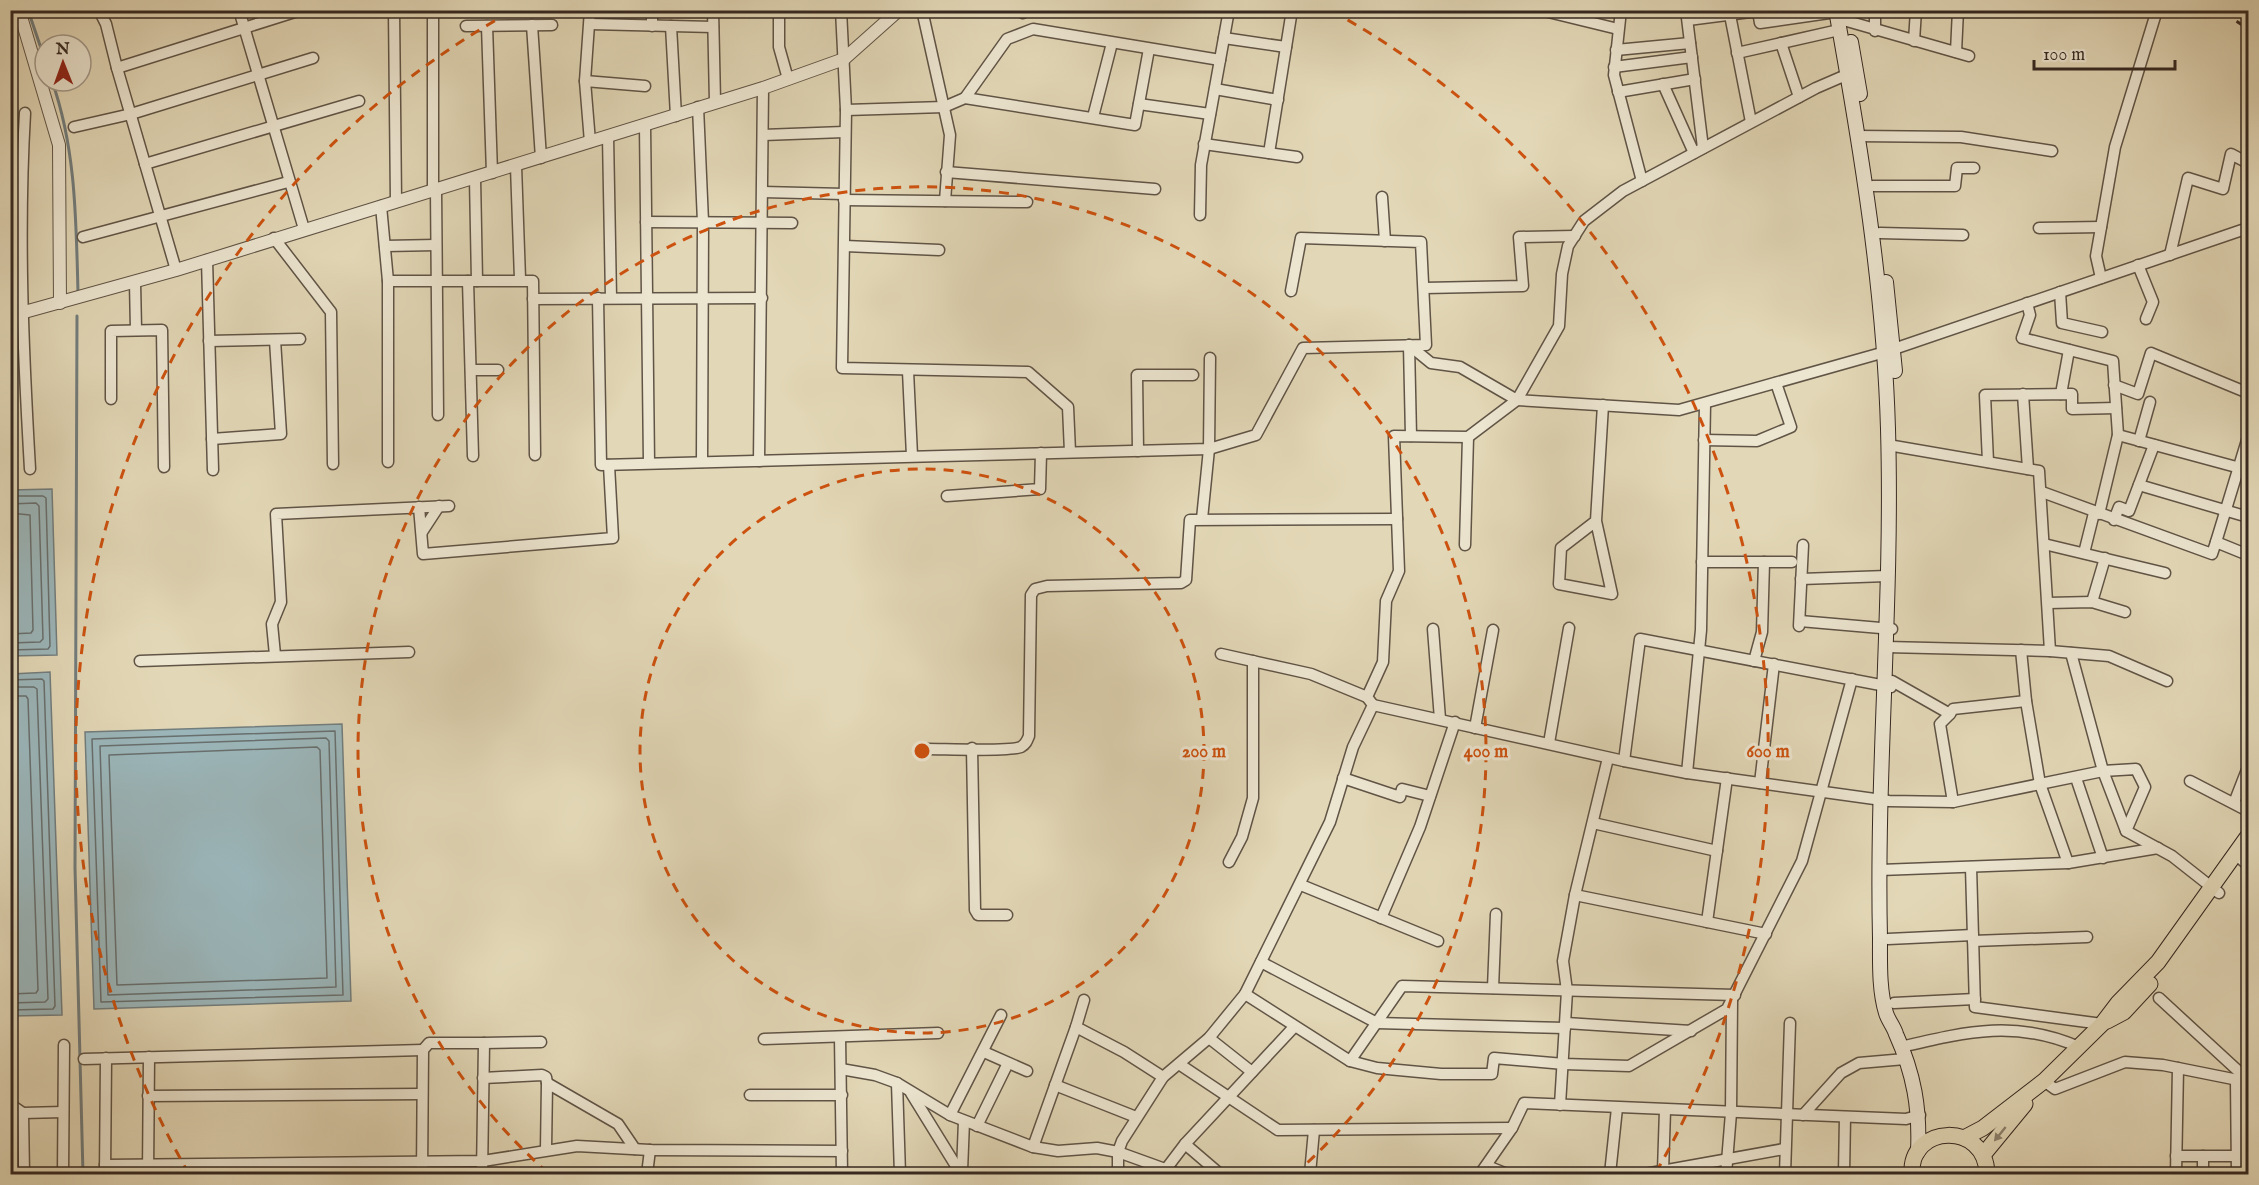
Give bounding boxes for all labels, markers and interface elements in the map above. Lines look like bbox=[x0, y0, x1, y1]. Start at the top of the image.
north arrow bbox=[33, 33, 93, 93]
scale bar bbox=[2034, 33, 2175, 71]
text: N bbox=[55, 40, 70, 60]
text: 100 m bbox=[2043, 44, 2085, 67]
centre of rings bbox=[912, 741, 932, 761]
text: 200 m bbox=[1182, 741, 1226, 764]
text: 400 m bbox=[1464, 741, 1508, 764]
text: 600 m bbox=[1746, 741, 1790, 764]
one-way arrow bbox=[1994, 1127, 2007, 1142]

